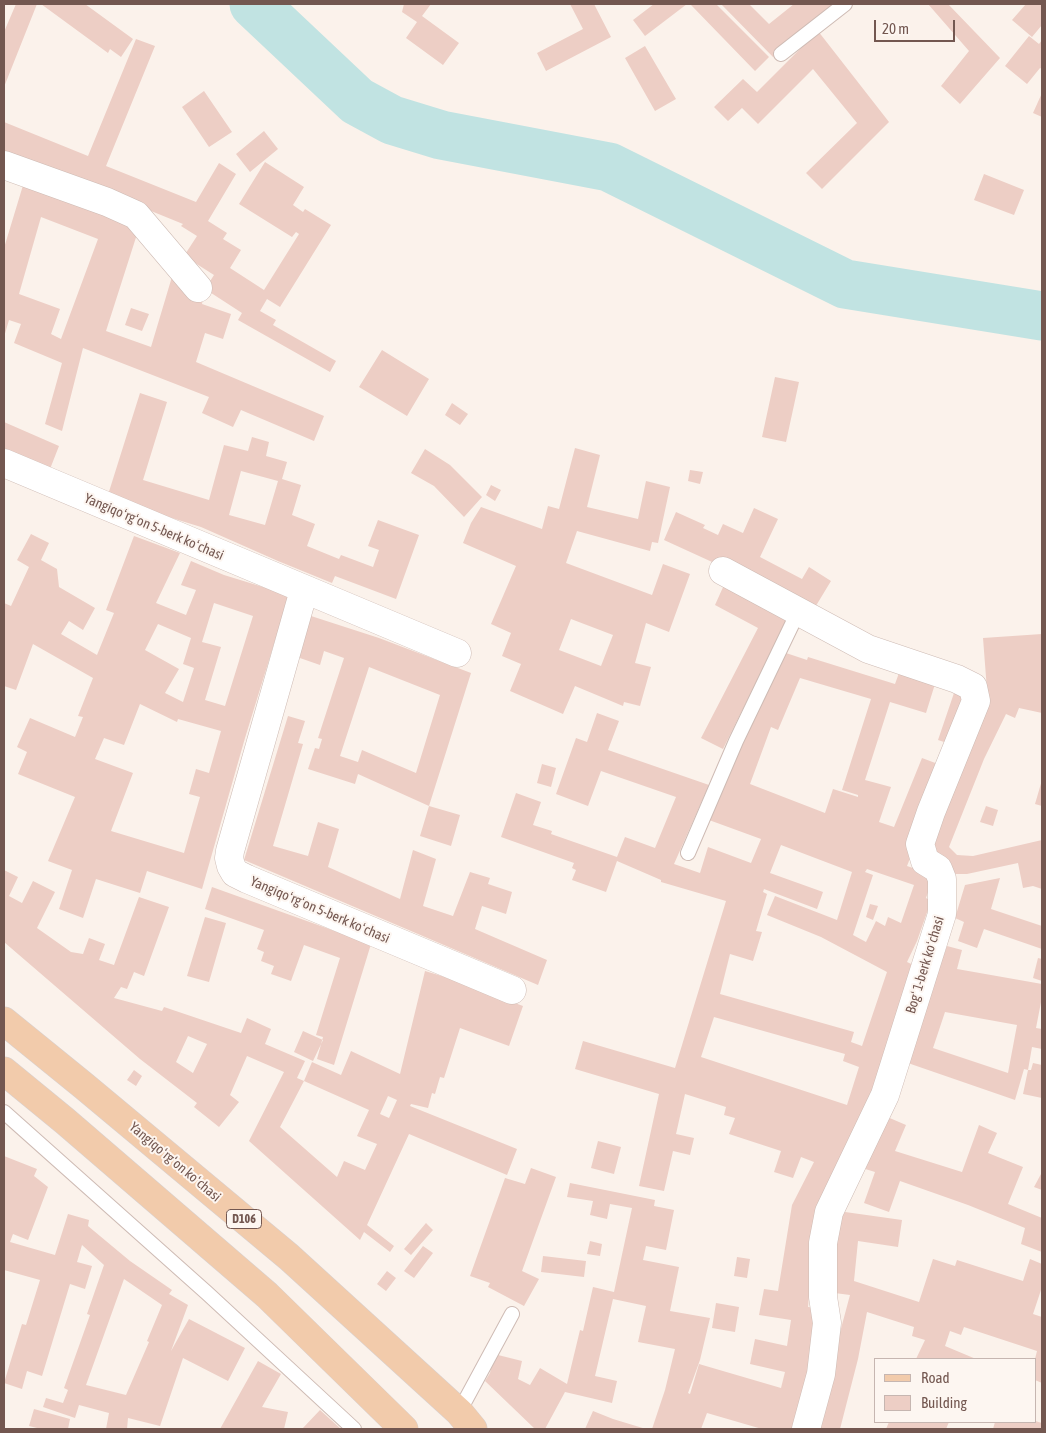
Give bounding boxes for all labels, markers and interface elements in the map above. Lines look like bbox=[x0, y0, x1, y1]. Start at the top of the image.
scale bar bbox=[876, 10, 957, 42]
text: 20 m bbox=[882, 20, 909, 37]
street label: Yangiqoʻrgʻon 5-berk koʻchasi bbox=[82, 490, 226, 564]
street label: Yangiqoʻrgʻon 5-berk koʻchasi bbox=[248, 873, 392, 947]
street label: Bogʻ 1-berk koʻchasi bbox=[902, 914, 948, 1016]
street label: Yangiqoʻrgʻon koʻchasi bbox=[126, 1119, 224, 1205]
road number: D106 bbox=[226, 1210, 262, 1228]
legend bbox=[874, 1358, 1036, 1423]
text: Road bbox=[921, 1369, 950, 1386]
text: Building bbox=[921, 1394, 967, 1411]

